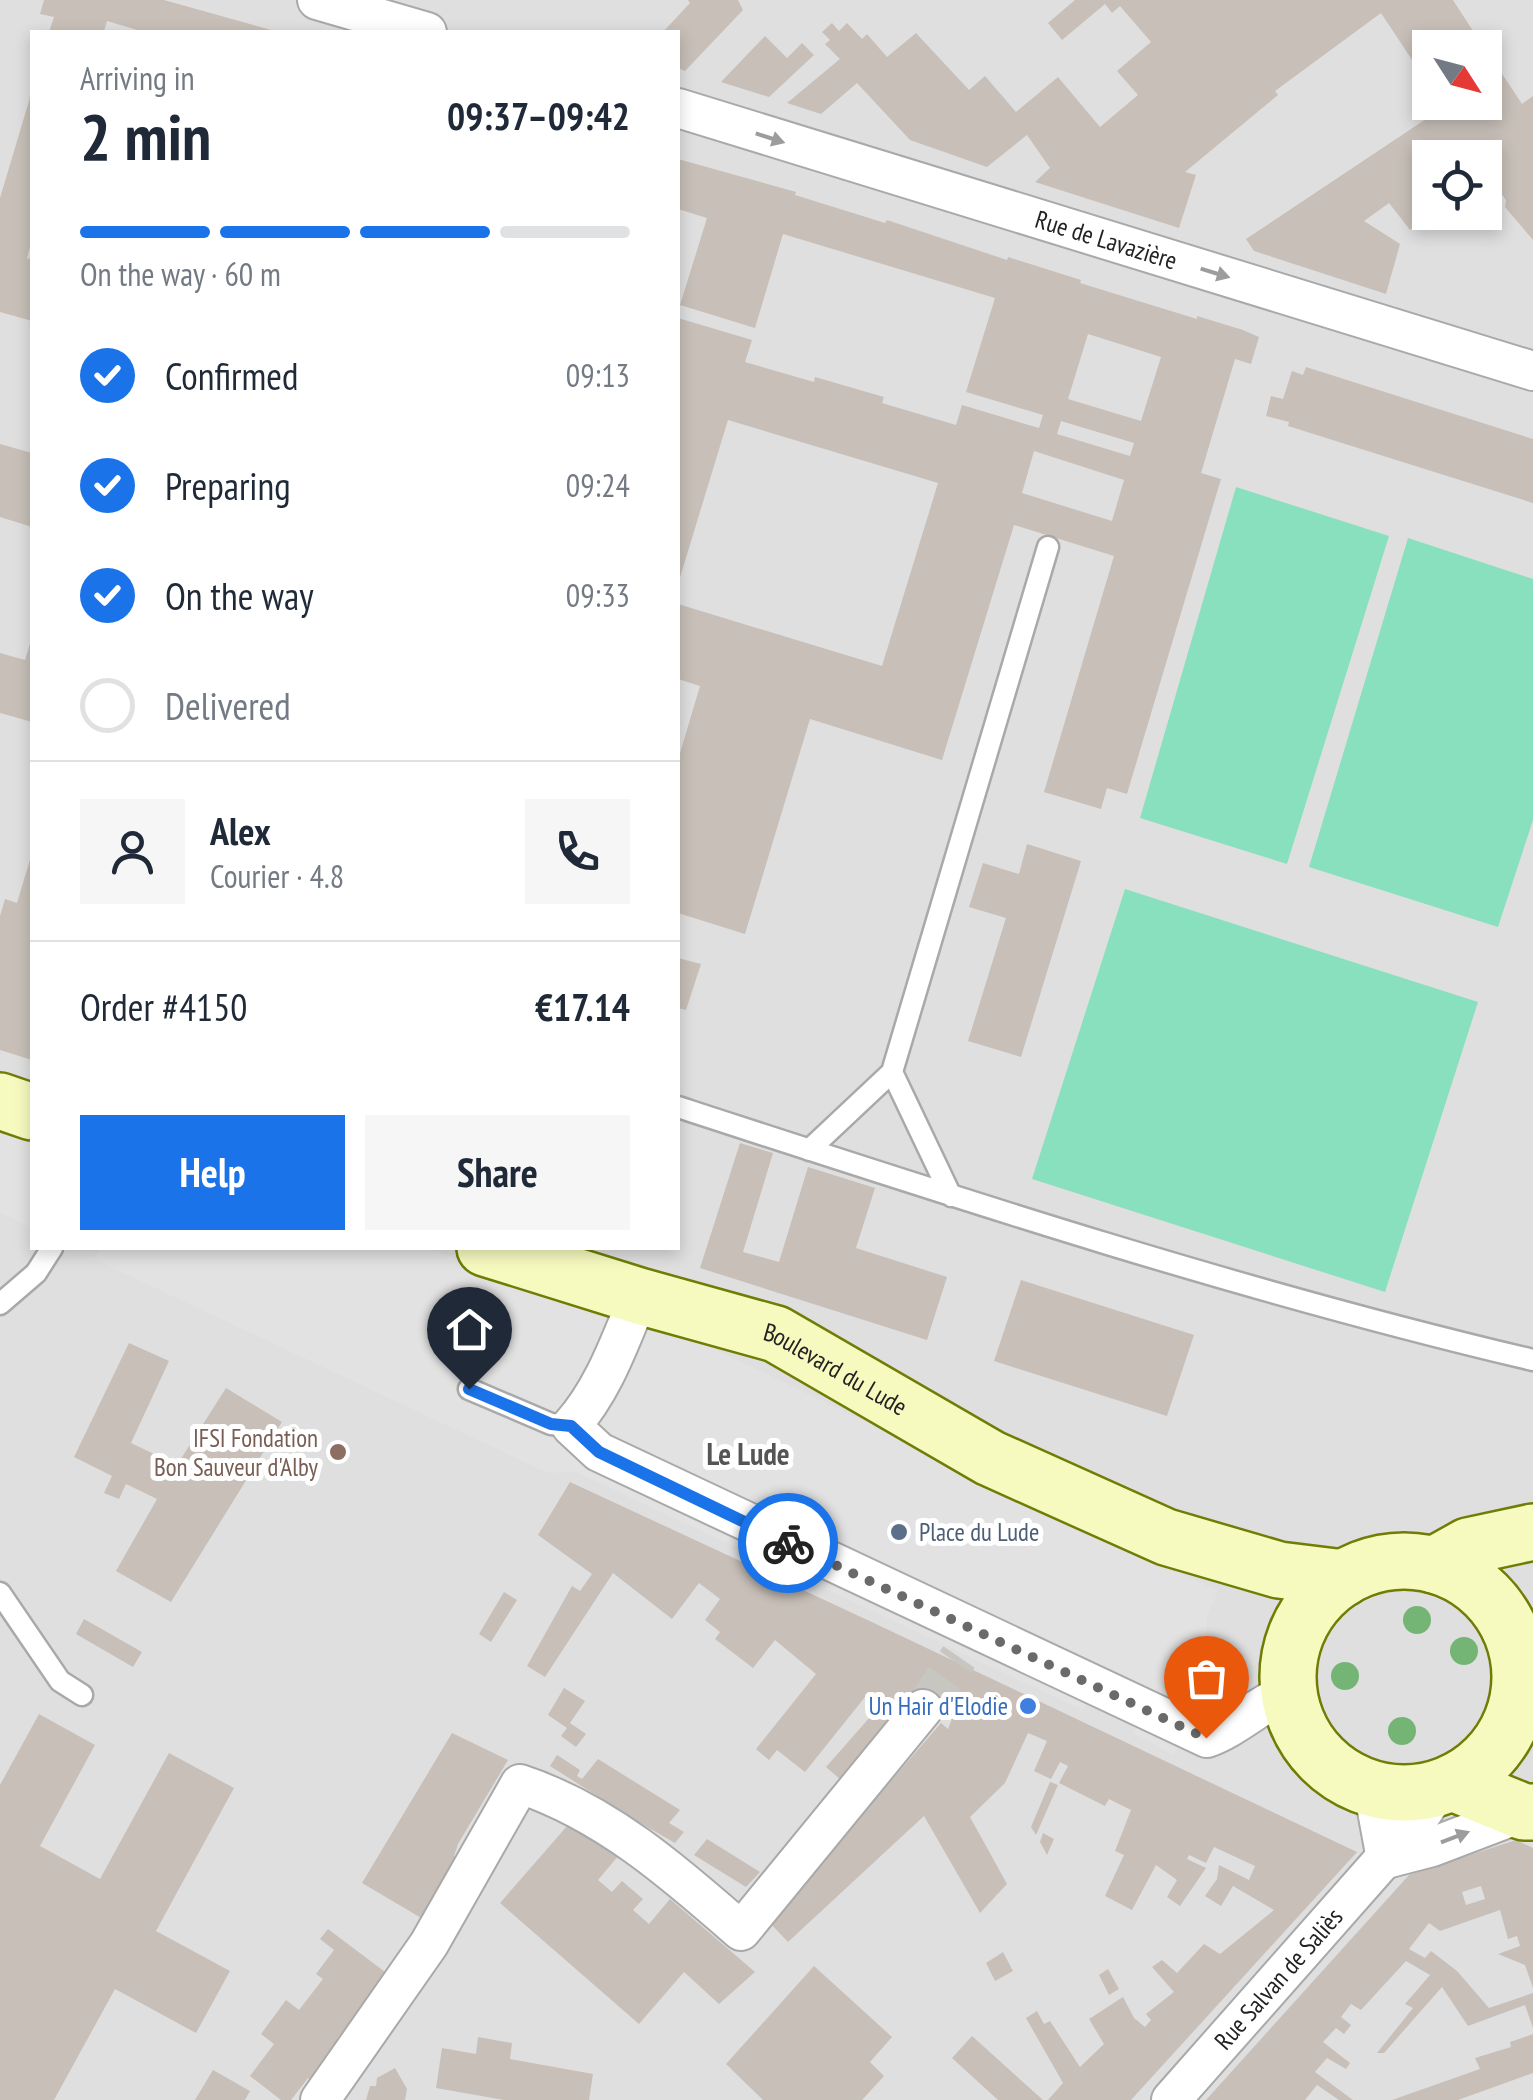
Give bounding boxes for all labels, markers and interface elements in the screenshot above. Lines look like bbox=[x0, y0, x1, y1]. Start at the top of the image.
north arrow bbox=[1412, 30, 1502, 120]
map controls bbox=[1412, 30, 1502, 230]
text: Arriving in bbox=[80, 57, 195, 99]
text: 09:37–09:42 bbox=[447, 91, 630, 140]
text: 2 min bbox=[80, 94, 211, 178]
one-way arrow bbox=[756, 131, 786, 146]
button: locate bbox=[1412, 140, 1502, 230]
street label: Rue de Lavazière bbox=[1031, 203, 1181, 277]
text: On the way · 60 m bbox=[80, 253, 281, 295]
one-way arrow bbox=[1200, 266, 1231, 281]
icon: check bbox=[80, 348, 135, 403]
text: Confirmed bbox=[165, 351, 298, 400]
text: 09:13 bbox=[566, 354, 630, 396]
icon: check bbox=[80, 458, 135, 513]
text: Preparing bbox=[165, 461, 291, 510]
text: 09:24 bbox=[566, 464, 630, 506]
icon: check bbox=[80, 568, 135, 623]
text: On the way bbox=[165, 571, 313, 620]
text: 09:33 bbox=[566, 574, 630, 616]
text: Delivered bbox=[165, 681, 291, 730]
button: person bbox=[80, 799, 185, 904]
button: phone bbox=[525, 799, 630, 904]
text: Alex bbox=[210, 806, 271, 855]
text: Courier · 4.8 bbox=[210, 855, 344, 897]
text: Order #4150 bbox=[80, 982, 247, 1031]
text: €17.14 bbox=[535, 982, 630, 1031]
button: Help bbox=[80, 1115, 345, 1230]
button: Share bbox=[365, 1115, 630, 1230]
pin bbox=[427, 1287, 512, 1390]
icon: home bbox=[442, 1302, 497, 1357]
street label: Boulevard du Lude bbox=[760, 1315, 913, 1423]
place label: IFSI Fondation Bon Sauveur d'Alby bbox=[154, 1422, 319, 1483]
district label: Le Lude bbox=[706, 1434, 790, 1473]
marker: IFSI Fondation Bon Sauveur d'Alby bbox=[327, 1441, 349, 1463]
courier bbox=[738, 1493, 838, 1593]
icon: bike bbox=[761, 1516, 816, 1571]
place label: Place du Lude bbox=[919, 1516, 1039, 1548]
marker: Place du Lude bbox=[888, 1521, 910, 1543]
pin bbox=[1164, 1636, 1249, 1739]
icon: bag bbox=[1179, 1651, 1234, 1706]
place label: Un Hair d'Elodie bbox=[868, 1690, 1008, 1722]
marker: Un Hair d'Elodie bbox=[1017, 1695, 1039, 1717]
one-way arrow bbox=[1441, 1829, 1471, 1845]
street label: Rue Salvan de Saliès bbox=[1207, 1901, 1349, 2056]

